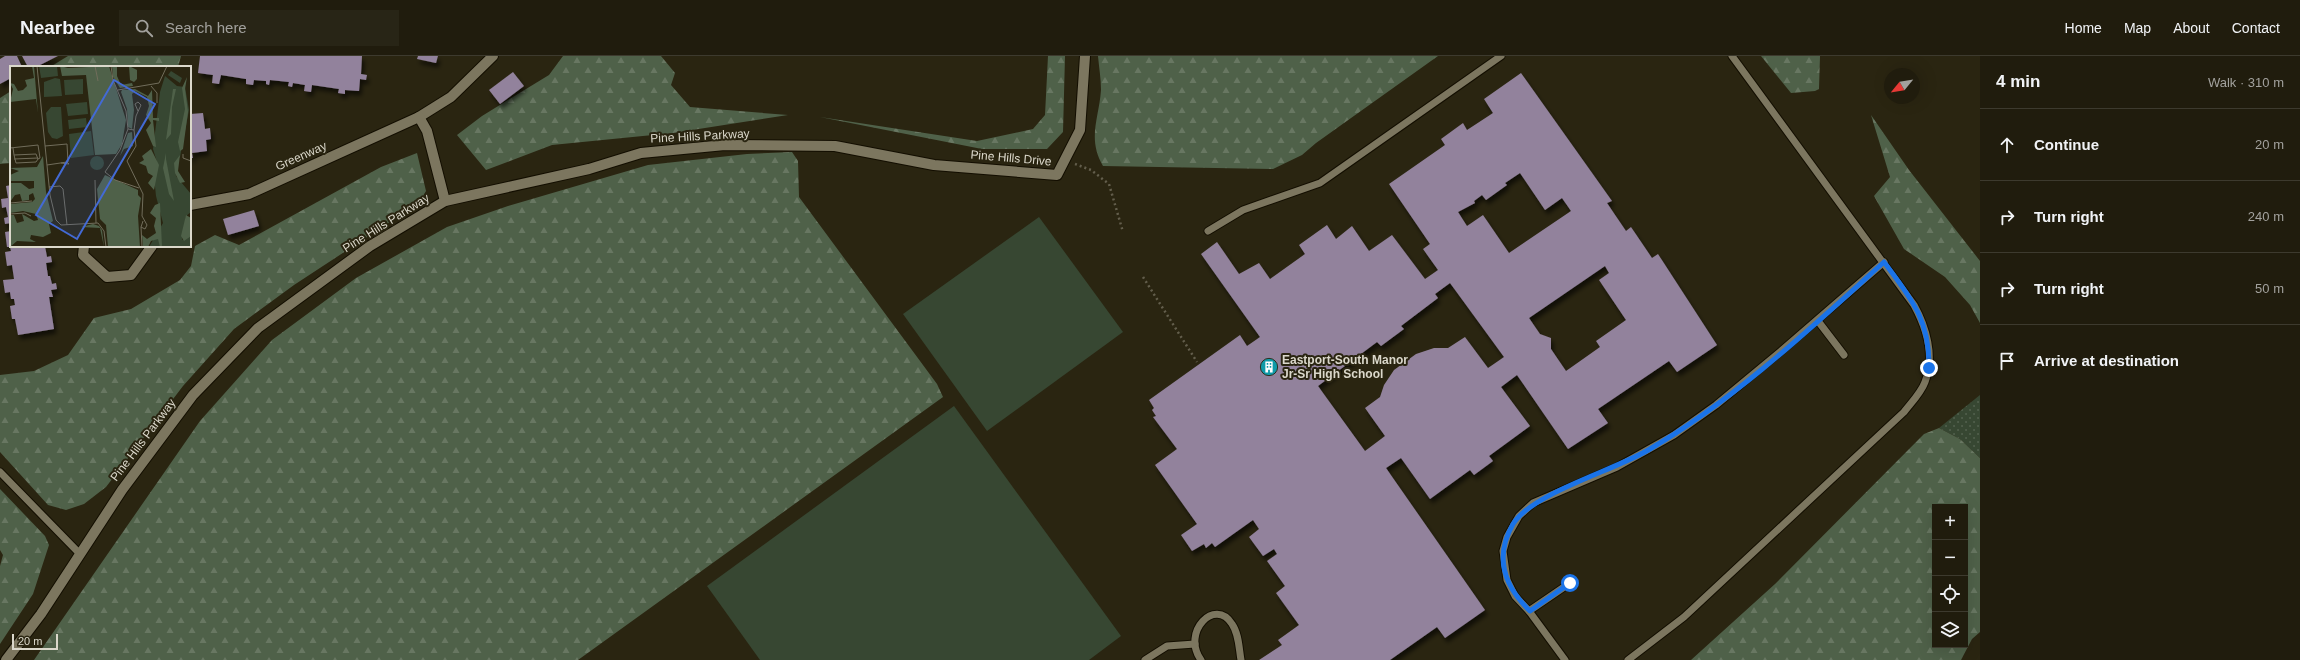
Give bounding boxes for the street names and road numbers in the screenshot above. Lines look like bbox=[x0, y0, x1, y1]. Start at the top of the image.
street label: Pine Hills Parkway bbox=[650, 126, 750, 146]
street label: Greenway bbox=[273, 138, 329, 174]
street label: Pine Hills Drive bbox=[970, 147, 1052, 169]
street label: Pine Hills Parkway bbox=[340, 191, 432, 255]
street label: Pine Hills Parkway bbox=[108, 396, 178, 484]

